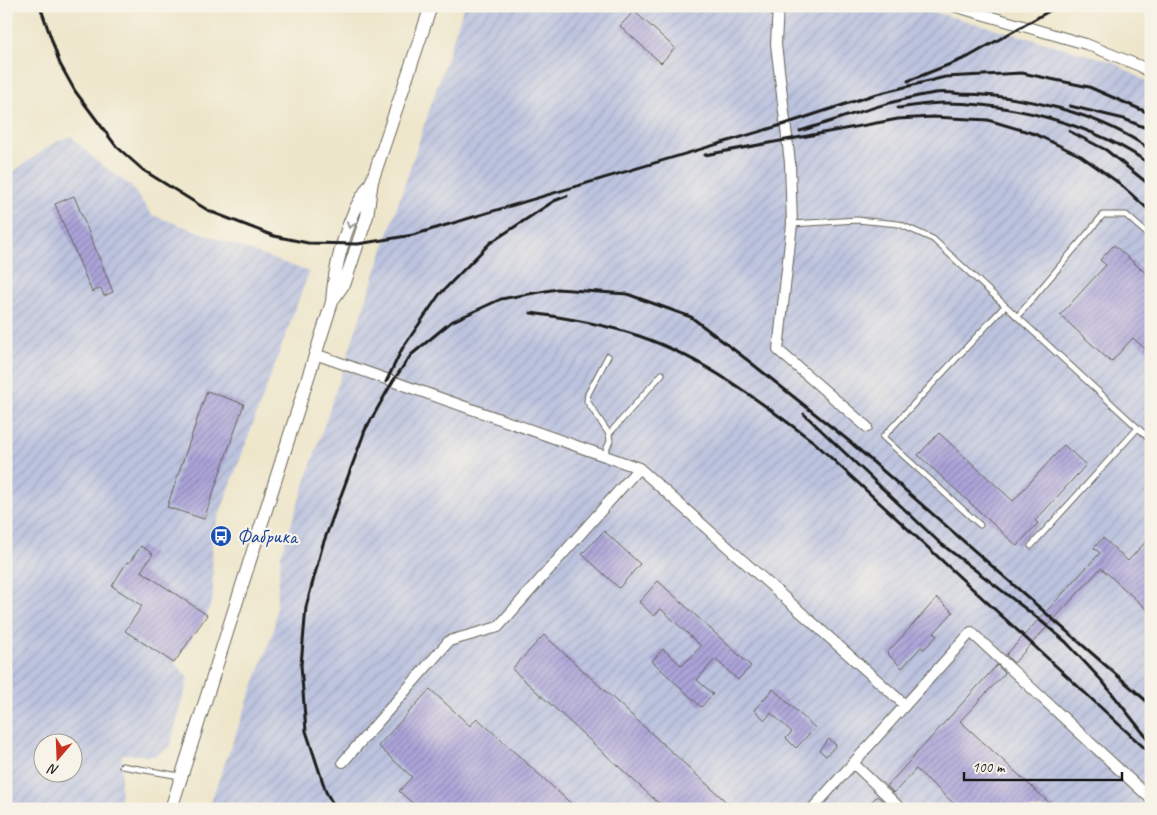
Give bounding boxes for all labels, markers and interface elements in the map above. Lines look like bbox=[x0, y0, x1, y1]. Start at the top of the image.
one-way arrow bbox=[346, 220, 356, 229]
bus stop icon: Фабрика bbox=[209, 524, 233, 548]
place label: Фабрика bbox=[237, 524, 299, 549]
north arrow bbox=[32, 732, 82, 782]
scale bar bbox=[964, 750, 1122, 782]
text: 100 m bbox=[972, 758, 1006, 777]
text: N bbox=[45, 760, 61, 779]

